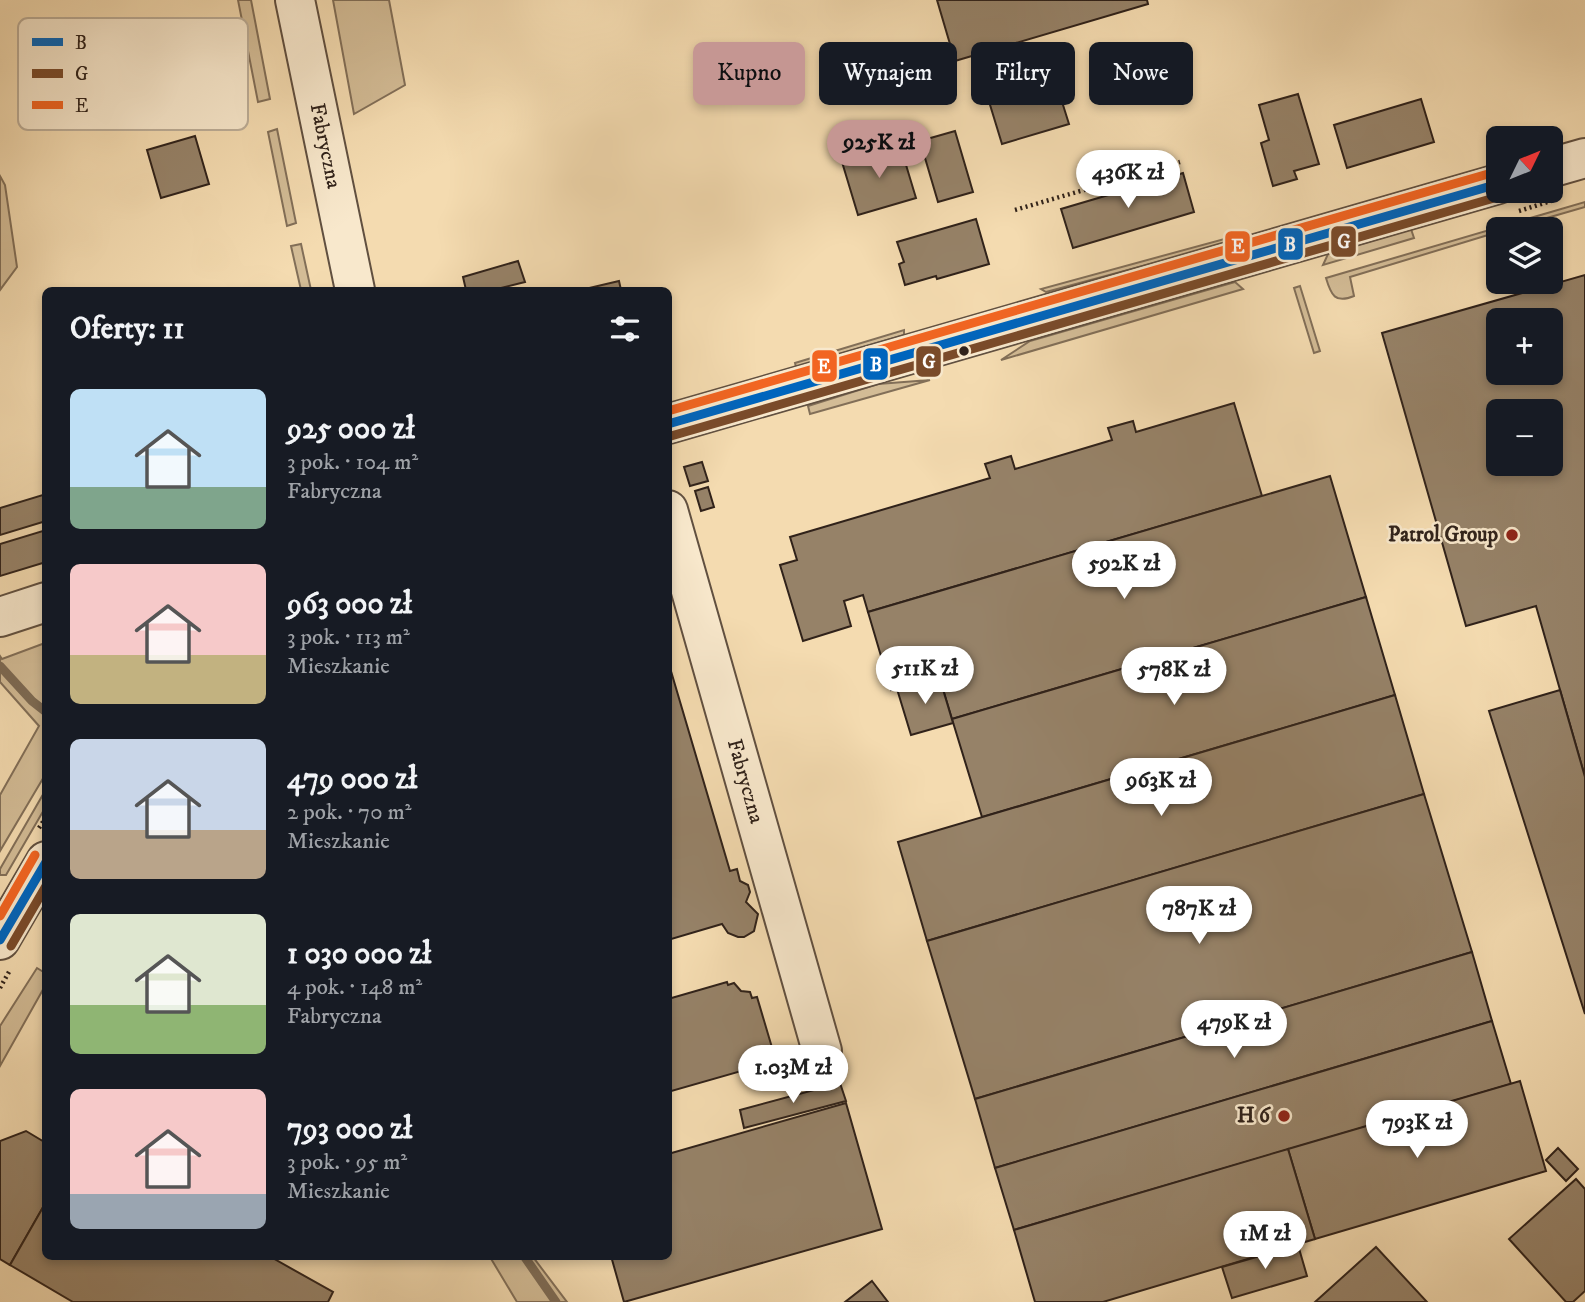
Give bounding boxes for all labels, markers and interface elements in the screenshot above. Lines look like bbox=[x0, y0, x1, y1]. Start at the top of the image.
legend bbox=[18, 18, 248, 130]
text: B bbox=[75, 32, 87, 55]
chip: Kupno bbox=[693, 42, 805, 105]
chip: Wynajem bbox=[819, 42, 957, 105]
chip: Filtry bbox=[971, 42, 1075, 105]
chip: Nowe bbox=[1089, 42, 1193, 105]
text: G bbox=[75, 63, 88, 86]
text: E bbox=[75, 95, 88, 118]
street label: Fabryczna bbox=[304, 101, 347, 191]
pin: 925K zł bbox=[814, 120, 944, 180]
north arrow bbox=[1486, 126, 1563, 203]
map controls bbox=[1486, 126, 1563, 476]
text: 925K zł bbox=[843, 128, 915, 157]
pin: 436K zł bbox=[1063, 150, 1193, 210]
text: 436K zł bbox=[1092, 158, 1164, 187]
button: layers bbox=[1486, 217, 1563, 294]
line badge: G bbox=[1330, 225, 1357, 258]
line badge: B bbox=[1277, 227, 1304, 261]
line badge: E bbox=[1224, 230, 1251, 263]
text: G bbox=[1337, 231, 1351, 254]
text: B bbox=[1284, 234, 1296, 257]
text: E bbox=[1231, 236, 1245, 259]
button: + bbox=[1486, 308, 1563, 385]
icon: filters bbox=[606, 310, 644, 348]
text: Oferty: 11 bbox=[70, 311, 184, 348]
unlabelled marker bbox=[957, 344, 971, 358]
line badge: G bbox=[915, 345, 942, 378]
line badge: B bbox=[862, 347, 889, 381]
line badge: E bbox=[811, 349, 838, 383]
text: G bbox=[922, 351, 936, 374]
text: B bbox=[870, 354, 882, 377]
text: E bbox=[817, 356, 831, 379]
button: − bbox=[1486, 399, 1563, 476]
text: 925 000 zł bbox=[287, 411, 415, 448]
icon: home bbox=[126, 417, 210, 501]
text: 3 pok. · 104 m² bbox=[287, 448, 418, 477]
text: Fabryczna bbox=[287, 477, 382, 506]
place label: Patrol Group bbox=[1388, 522, 1498, 548]
marker: Patrol Group bbox=[1504, 527, 1520, 543]
pin: 592K zł bbox=[1059, 542, 1189, 601]
text: 592K zł bbox=[1088, 549, 1160, 578]
text: 963 000 zł bbox=[287, 586, 412, 623]
icon: home bbox=[126, 592, 210, 676]
text: 3 pok. · 113 m² bbox=[287, 623, 410, 652]
pin: 511K zł bbox=[860, 646, 990, 706]
pin: 578K zł bbox=[1109, 648, 1239, 707]
text: Mieszkanie bbox=[287, 652, 390, 681]
text: 511K zł bbox=[892, 654, 958, 683]
text: 578K zł bbox=[1137, 655, 1211, 684]
street label: Fabryczna bbox=[721, 736, 770, 827]
pin: 963K zł bbox=[1096, 758, 1226, 818]
text: 479 000 zł bbox=[287, 761, 417, 798]
text: 963K zł bbox=[1126, 766, 1196, 795]
icon: home bbox=[126, 767, 210, 851]
text: 2 pok. · 70 m² bbox=[287, 798, 412, 827]
text: Mieszkanie bbox=[287, 827, 390, 856]
pin: 787K zł bbox=[1134, 886, 1264, 946]
text: 787K zł bbox=[1162, 894, 1236, 923]
text: 1 030 000 zł bbox=[287, 936, 431, 973]
icon: home bbox=[126, 942, 210, 1026]
text: 4 pok. · 148 m² bbox=[287, 973, 422, 1002]
pin: 479K zł bbox=[1169, 1000, 1299, 1060]
text: Fabryczna bbox=[287, 1002, 382, 1031]
text: 479K zł bbox=[1197, 1008, 1271, 1037]
pin: 1.03M zł bbox=[721, 1046, 865, 1105]
text: 1.03M zł bbox=[754, 1053, 832, 1082]
pin: 793K zł bbox=[1352, 1100, 1482, 1160]
place label: H 6 bbox=[1237, 1103, 1271, 1129]
marker: H 6 bbox=[1276, 1108, 1292, 1124]
text: 793K zł bbox=[1382, 1108, 1452, 1137]
text: 793 000 zł bbox=[287, 1111, 412, 1148]
icon: home bbox=[126, 1117, 210, 1201]
text: 3 pok. · 95 m² bbox=[287, 1148, 407, 1177]
text: Mieszkanie bbox=[287, 1177, 390, 1206]
pin: 1M zł bbox=[1216, 1212, 1314, 1271]
text: 1M zł bbox=[1239, 1219, 1291, 1248]

